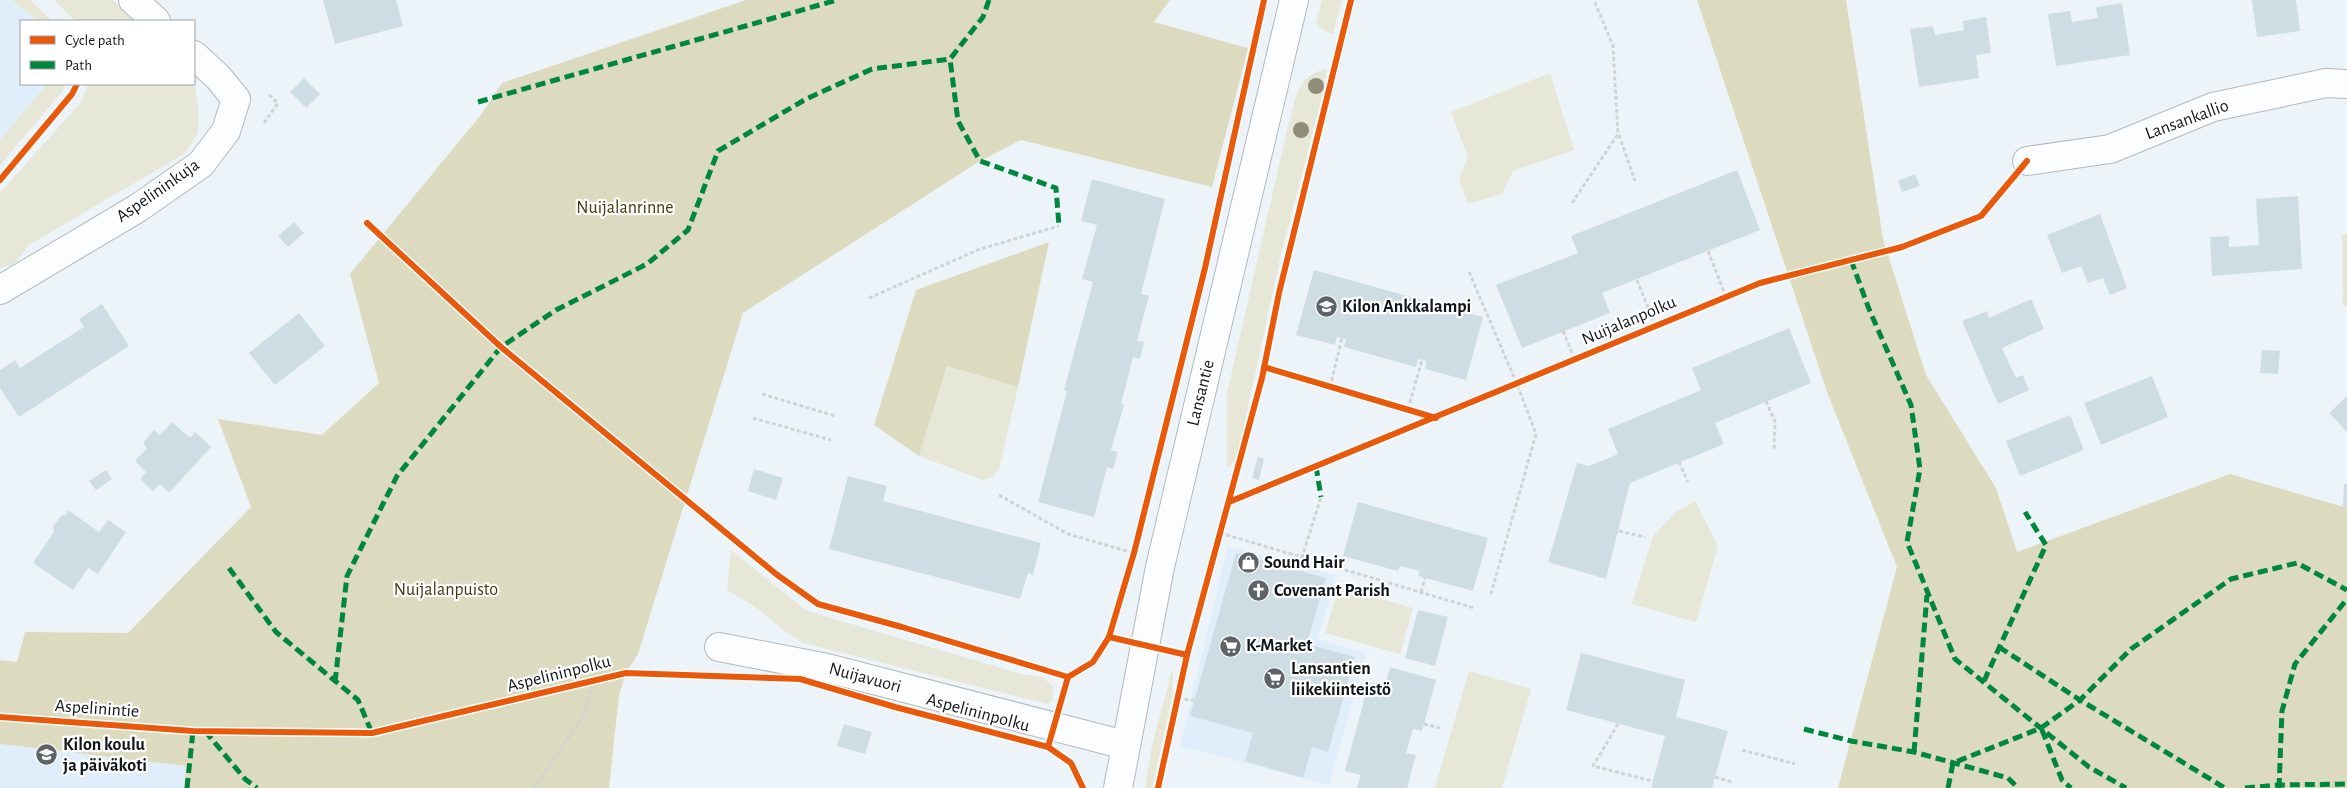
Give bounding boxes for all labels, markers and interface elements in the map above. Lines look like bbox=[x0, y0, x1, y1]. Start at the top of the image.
legend bbox=[20, 20, 195, 85]
text: Cycle path bbox=[65, 33, 125, 48]
text: Path bbox=[65, 58, 92, 73]
street label: Lansankallio bbox=[2143, 97, 2231, 143]
street label: Aspelininkuja bbox=[113, 156, 203, 226]
park label: Nuijalanrinne bbox=[576, 199, 674, 217]
street label: Nuijalanpolku bbox=[1579, 293, 1679, 349]
school or university icon: Kilon Ankkalampi bbox=[1314, 295, 1338, 319]
place label: Kilon Ankkalampi bbox=[1342, 298, 1471, 316]
street label: Lansantie bbox=[1184, 358, 1218, 428]
shop icon: Sound Hair bbox=[1236, 551, 1260, 575]
place label: Sound Hair bbox=[1264, 554, 1345, 572]
church icon: Covenant Parish bbox=[1246, 579, 1270, 603]
park label: Nuijalanpuisto bbox=[394, 581, 498, 599]
place label: Covenant Parish bbox=[1274, 582, 1390, 600]
supermarket icon: K-Market bbox=[1218, 634, 1242, 658]
place label: K-Market bbox=[1246, 637, 1312, 655]
street label: Aspelininpolku bbox=[505, 652, 613, 696]
street label: Nuijavuori bbox=[827, 660, 903, 696]
place label: Lansantien liikekiinteistö bbox=[1291, 660, 1391, 699]
supermarket icon: Lansantien liikekiinteistö bbox=[1263, 667, 1287, 691]
street label: Aspelininpolku bbox=[924, 691, 1032, 735]
street label: Aspelinintie bbox=[54, 697, 140, 721]
place label: Kilon koulu ja päiväkoti bbox=[63, 736, 147, 775]
school or university icon: Kilon koulu ja päiväkoti bbox=[35, 743, 59, 767]

